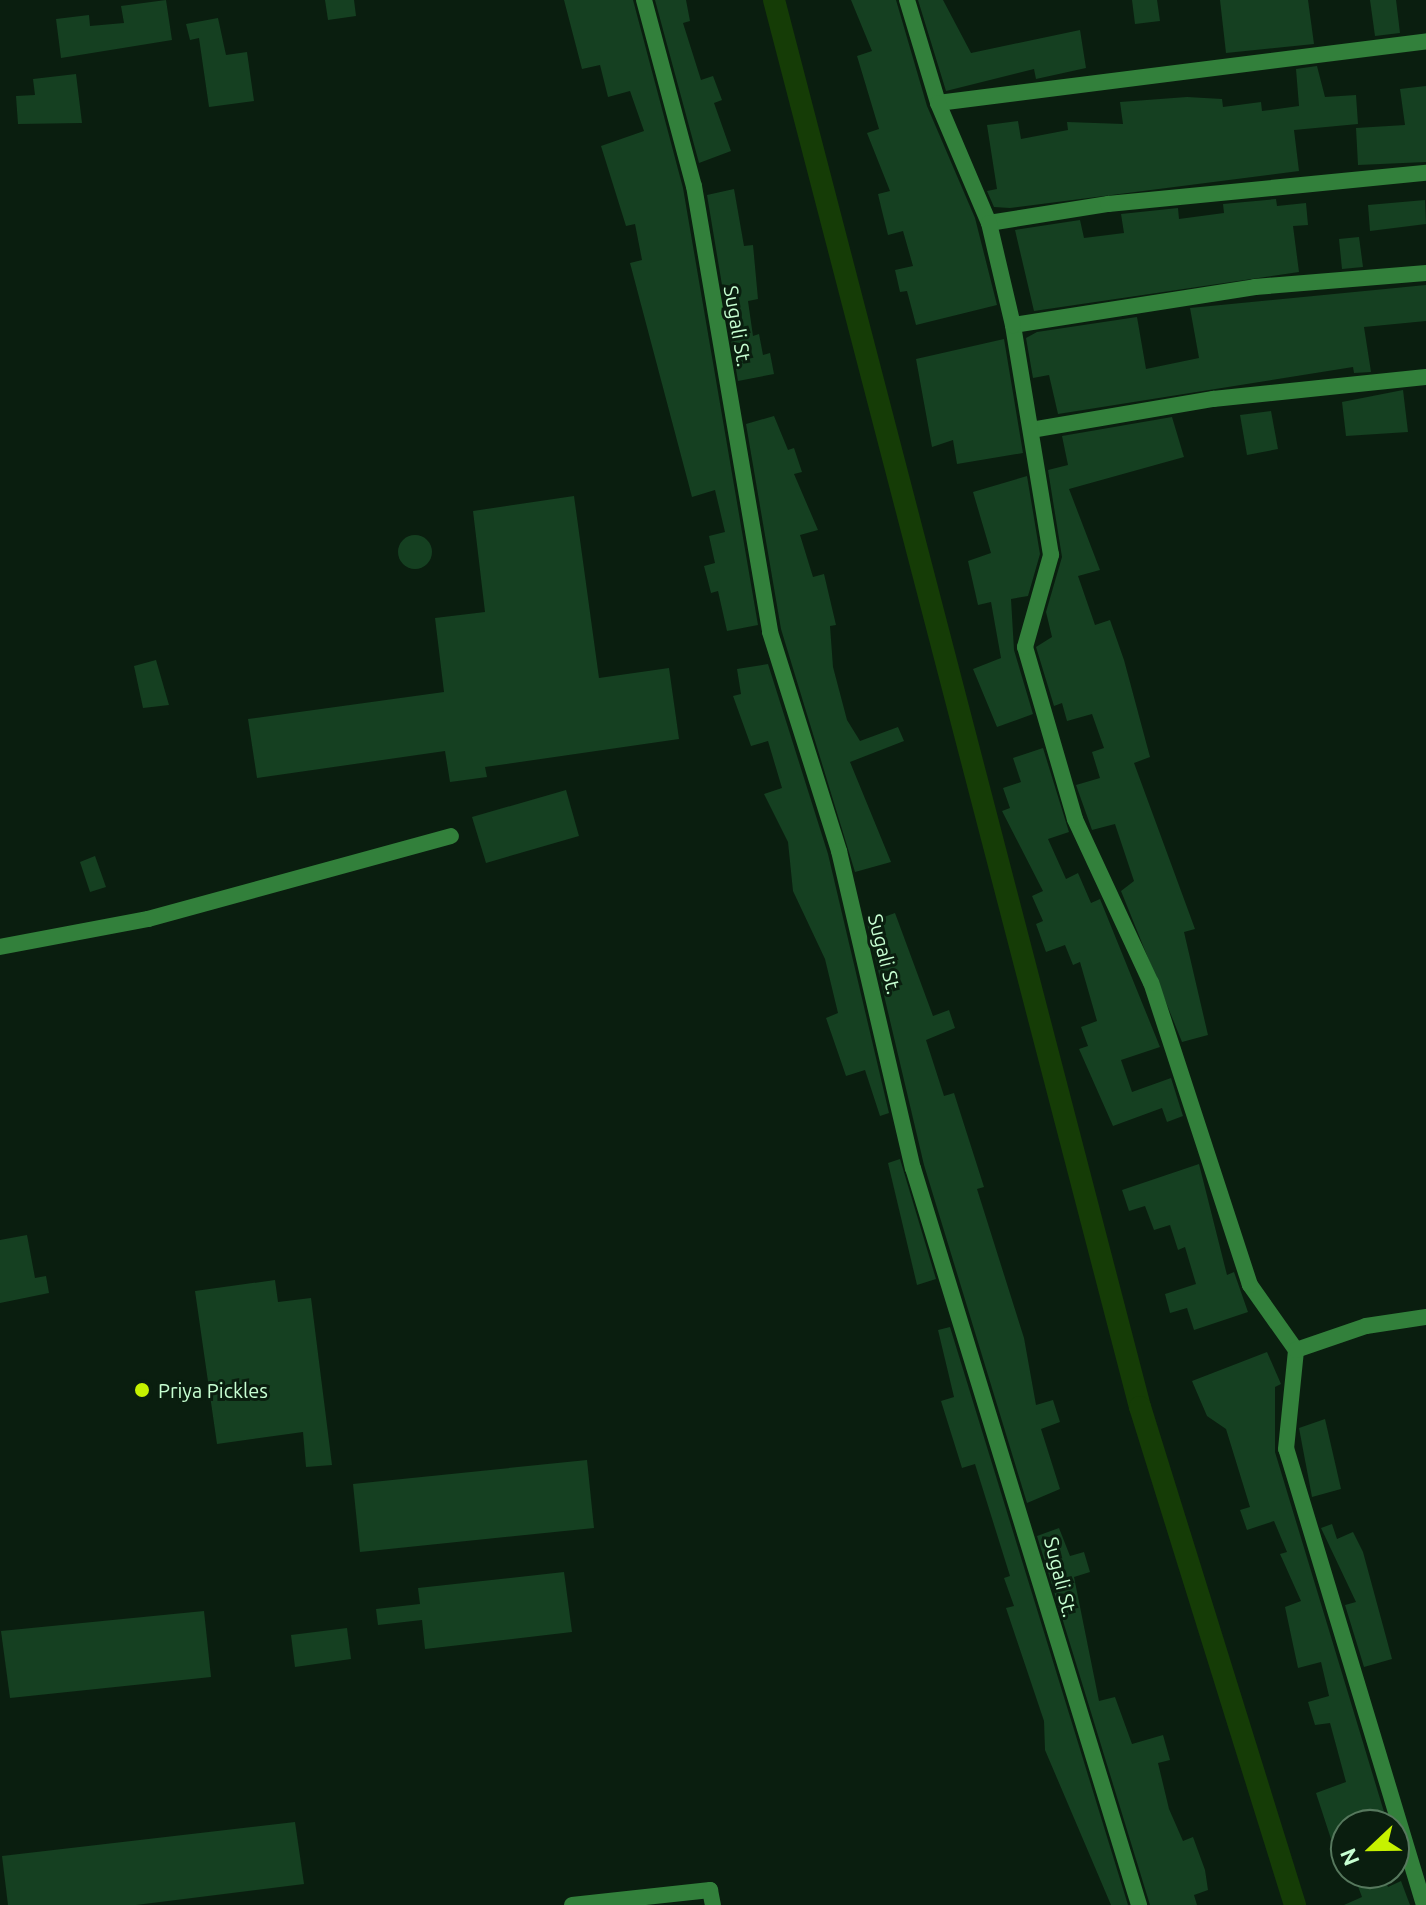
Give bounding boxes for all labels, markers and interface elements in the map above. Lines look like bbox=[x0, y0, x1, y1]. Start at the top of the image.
street label: Sugali St. bbox=[719, 284, 757, 368]
street label: Sugali St. bbox=[863, 911, 907, 997]
place label: Priya Pickles bbox=[158, 1378, 268, 1402]
marker: Priya Pickles bbox=[133, 1381, 151, 1399]
street label: Sugali St. bbox=[1039, 1534, 1083, 1620]
north arrow bbox=[1330, 1809, 1410, 1889]
text: N bbox=[1334, 1845, 1364, 1870]

